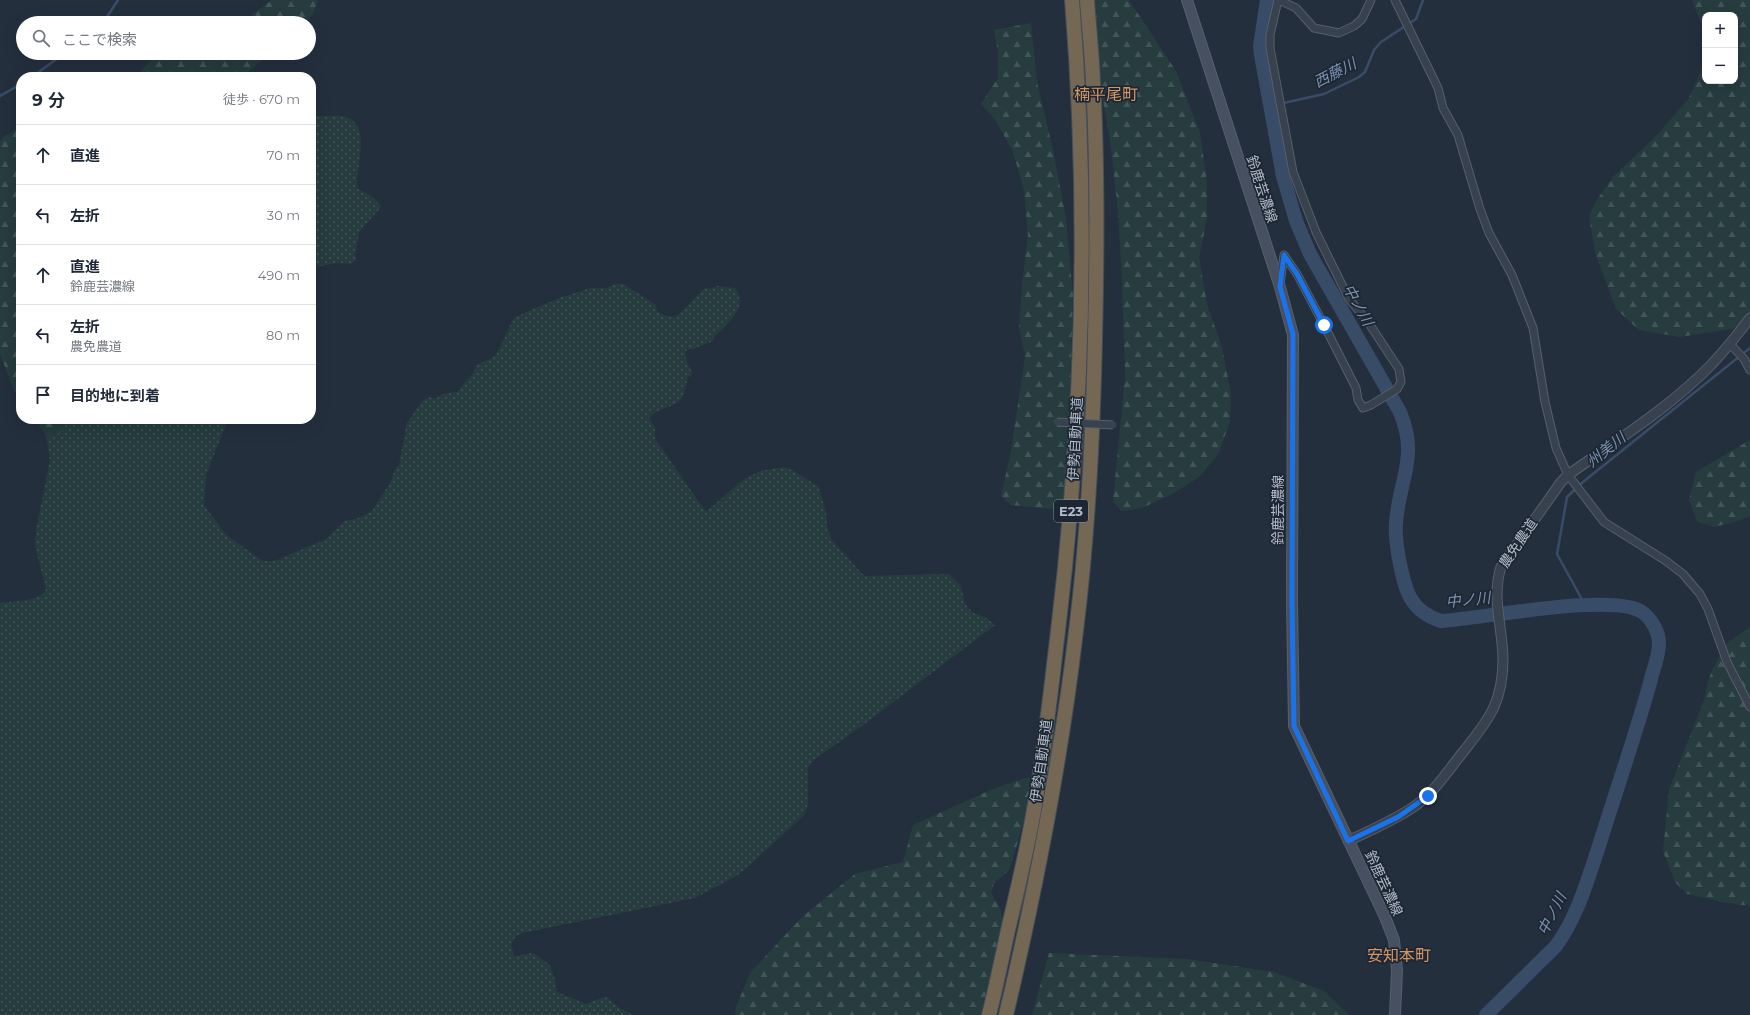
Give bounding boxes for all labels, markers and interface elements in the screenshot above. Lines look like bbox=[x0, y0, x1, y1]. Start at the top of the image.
map controls bbox=[1702, 12, 1738, 84]
button: + bbox=[1702, 12, 1738, 48]
search box bbox=[16, 16, 316, 60]
icon: search bbox=[30, 27, 52, 49]
text: ここで検索 bbox=[62, 30, 137, 49]
button: − bbox=[1702, 48, 1738, 84]
water label: 西藤川 bbox=[1310, 53, 1361, 91]
district label: 楠平尾町 bbox=[1074, 85, 1138, 104]
text: 9 分 bbox=[32, 90, 65, 110]
text: 徒歩 · 670 m bbox=[223, 91, 300, 107]
icon: ahead bbox=[32, 144, 54, 166]
text: 直進 bbox=[70, 146, 100, 165]
text: 70 m bbox=[267, 147, 300, 163]
street label: 鈴鹿芸濃線 bbox=[1243, 153, 1281, 225]
icon: left bbox=[32, 204, 54, 226]
text: 左折 bbox=[70, 206, 100, 225]
text: 30 m bbox=[267, 207, 300, 223]
text: 直進 bbox=[70, 257, 100, 276]
icon: ahead bbox=[32, 264, 54, 286]
text: 490 m bbox=[258, 267, 300, 283]
text: 鈴鹿芸濃線 bbox=[70, 278, 135, 294]
water label: 中ノ川 bbox=[1339, 280, 1379, 331]
route start bbox=[1315, 316, 1333, 334]
text: 左折 bbox=[70, 317, 100, 336]
icon: left bbox=[32, 324, 54, 346]
text: 80 m bbox=[266, 327, 300, 343]
text: 農免農道 bbox=[70, 338, 122, 354]
icon: arrive bbox=[32, 384, 54, 406]
text: 目的地に到着 bbox=[70, 386, 160, 405]
street label: 伊勢自動車道 bbox=[1064, 397, 1086, 481]
water label: 州美川 bbox=[1582, 427, 1631, 471]
street label: 鈴鹿芸濃線 bbox=[1269, 475, 1287, 545]
road number: E23 bbox=[1054, 500, 1088, 522]
street label: 農免農道 bbox=[1495, 515, 1541, 571]
water label: 中ノ川 bbox=[1445, 587, 1493, 611]
street label: 伊勢自動車道 bbox=[1026, 718, 1056, 804]
route end bbox=[1419, 787, 1437, 805]
street label: 鈴鹿芸濃線 bbox=[1361, 847, 1407, 919]
water label: 中ノ川 bbox=[1533, 888, 1571, 938]
district label: 安知本町 bbox=[1367, 946, 1431, 965]

